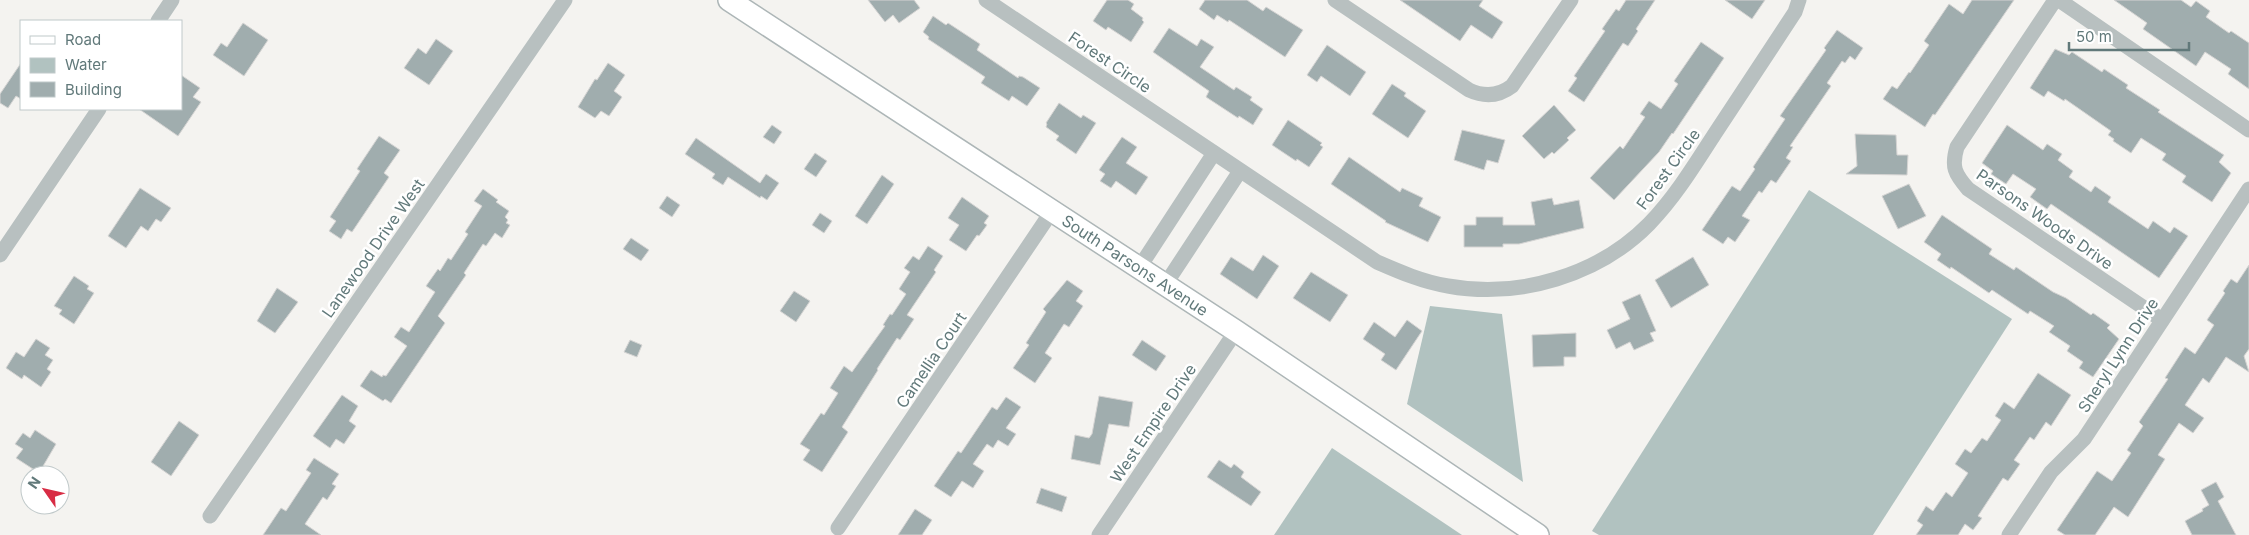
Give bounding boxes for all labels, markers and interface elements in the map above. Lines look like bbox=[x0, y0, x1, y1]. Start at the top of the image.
legend bbox=[20, 20, 182, 110]
scale bar bbox=[2069, 20, 2189, 52]
street label: Forest Circle bbox=[1065, 27, 1155, 97]
text: 50 m bbox=[2076, 27, 2112, 46]
text: Road bbox=[65, 30, 101, 49]
text: Water bbox=[65, 55, 107, 74]
text: Building bbox=[65, 80, 122, 99]
street label: Forest Circle bbox=[1632, 125, 1704, 213]
street label: Parsons Woods Drive bbox=[1973, 164, 2117, 274]
street label: Lanewood Drive West bbox=[317, 175, 429, 321]
street label: South Parsons Avenue bbox=[1058, 210, 1212, 320]
street label: Sheryl Lynn Drive bbox=[2073, 294, 2163, 416]
street label: Camellia Court bbox=[892, 308, 970, 412]
street label: West Empire Drive bbox=[1106, 360, 1200, 486]
north arrow bbox=[20, 465, 70, 515]
text: N bbox=[24, 473, 44, 492]

